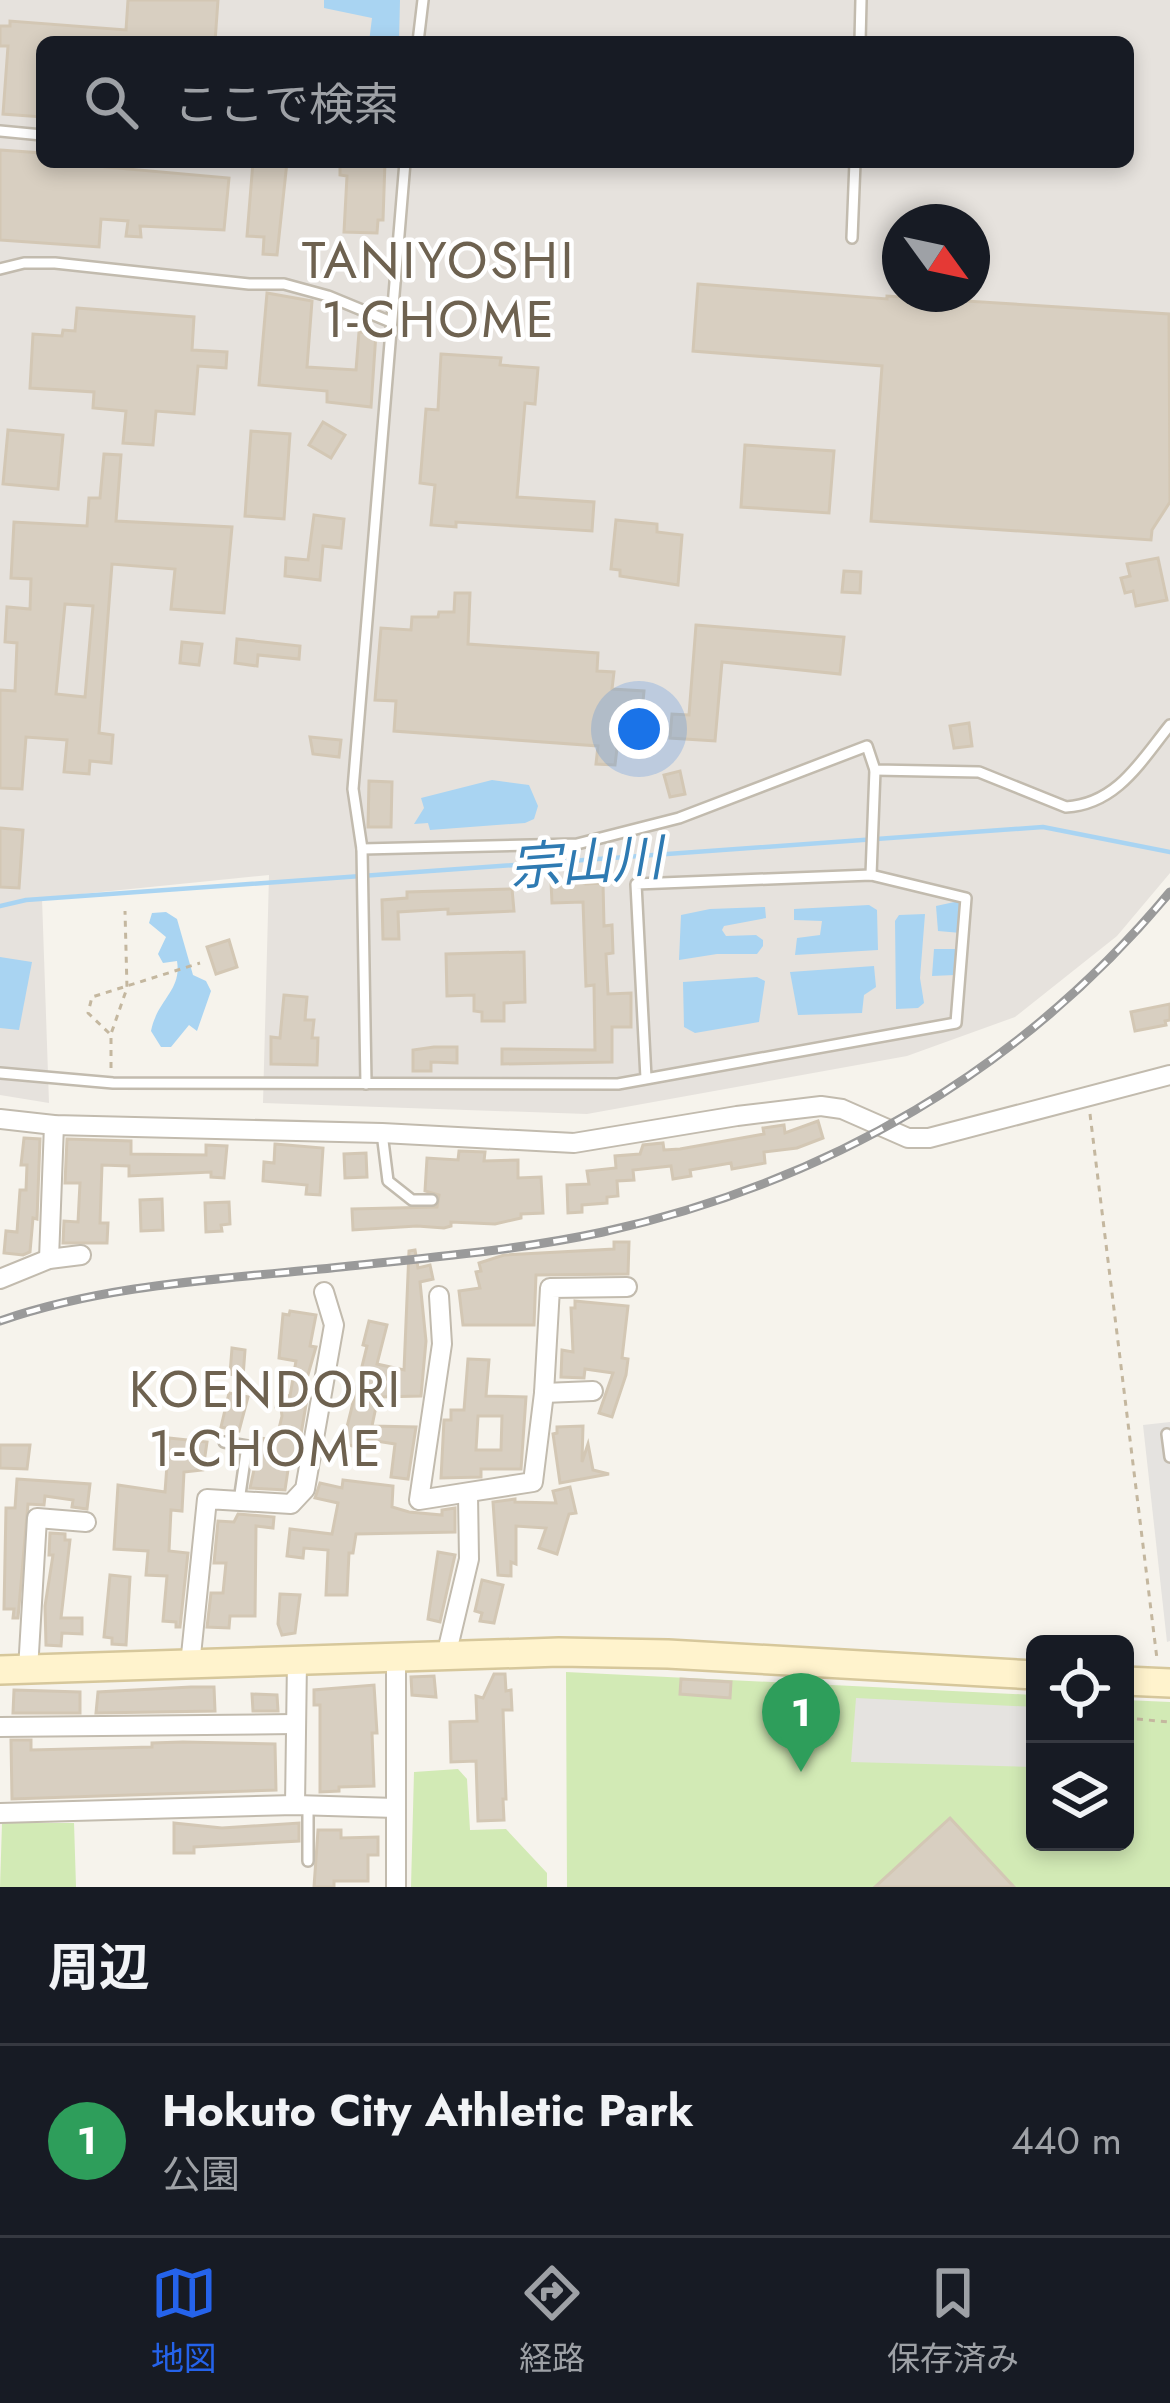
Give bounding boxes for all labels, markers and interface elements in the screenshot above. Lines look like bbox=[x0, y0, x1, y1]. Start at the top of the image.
search box bbox=[36, 36, 1134, 168]
icon: search bbox=[78, 69, 144, 135]
text: ここで検索 bbox=[174, 72, 399, 137]
north arrow bbox=[882, 204, 990, 312]
district label: TANIYOSHI 1-CHOME bbox=[302, 223, 576, 356]
your location bbox=[609, 699, 669, 759]
water label: 宗山川 bbox=[507, 819, 670, 904]
district label: KOENDORI 1-CHOME bbox=[129, 1352, 403, 1485]
map controls bbox=[1026, 1635, 1134, 1851]
button: locate bbox=[1026, 1635, 1134, 1743]
pin: 1 bbox=[762, 1673, 840, 1772]
button: layers bbox=[1026, 1743, 1134, 1851]
text: 周辺 bbox=[48, 1930, 150, 2004]
text: Hokuto City Athletic Park bbox=[162, 2078, 694, 2143]
text: 1 bbox=[77, 2112, 97, 2169]
text: 440 m bbox=[1011, 2112, 1122, 2169]
text: 公園 bbox=[162, 2146, 240, 2203]
tab: 地図 bbox=[151, 2260, 217, 2382]
tab: 経路 bbox=[519, 2260, 585, 2382]
tab: 保存済み bbox=[887, 2260, 1019, 2382]

